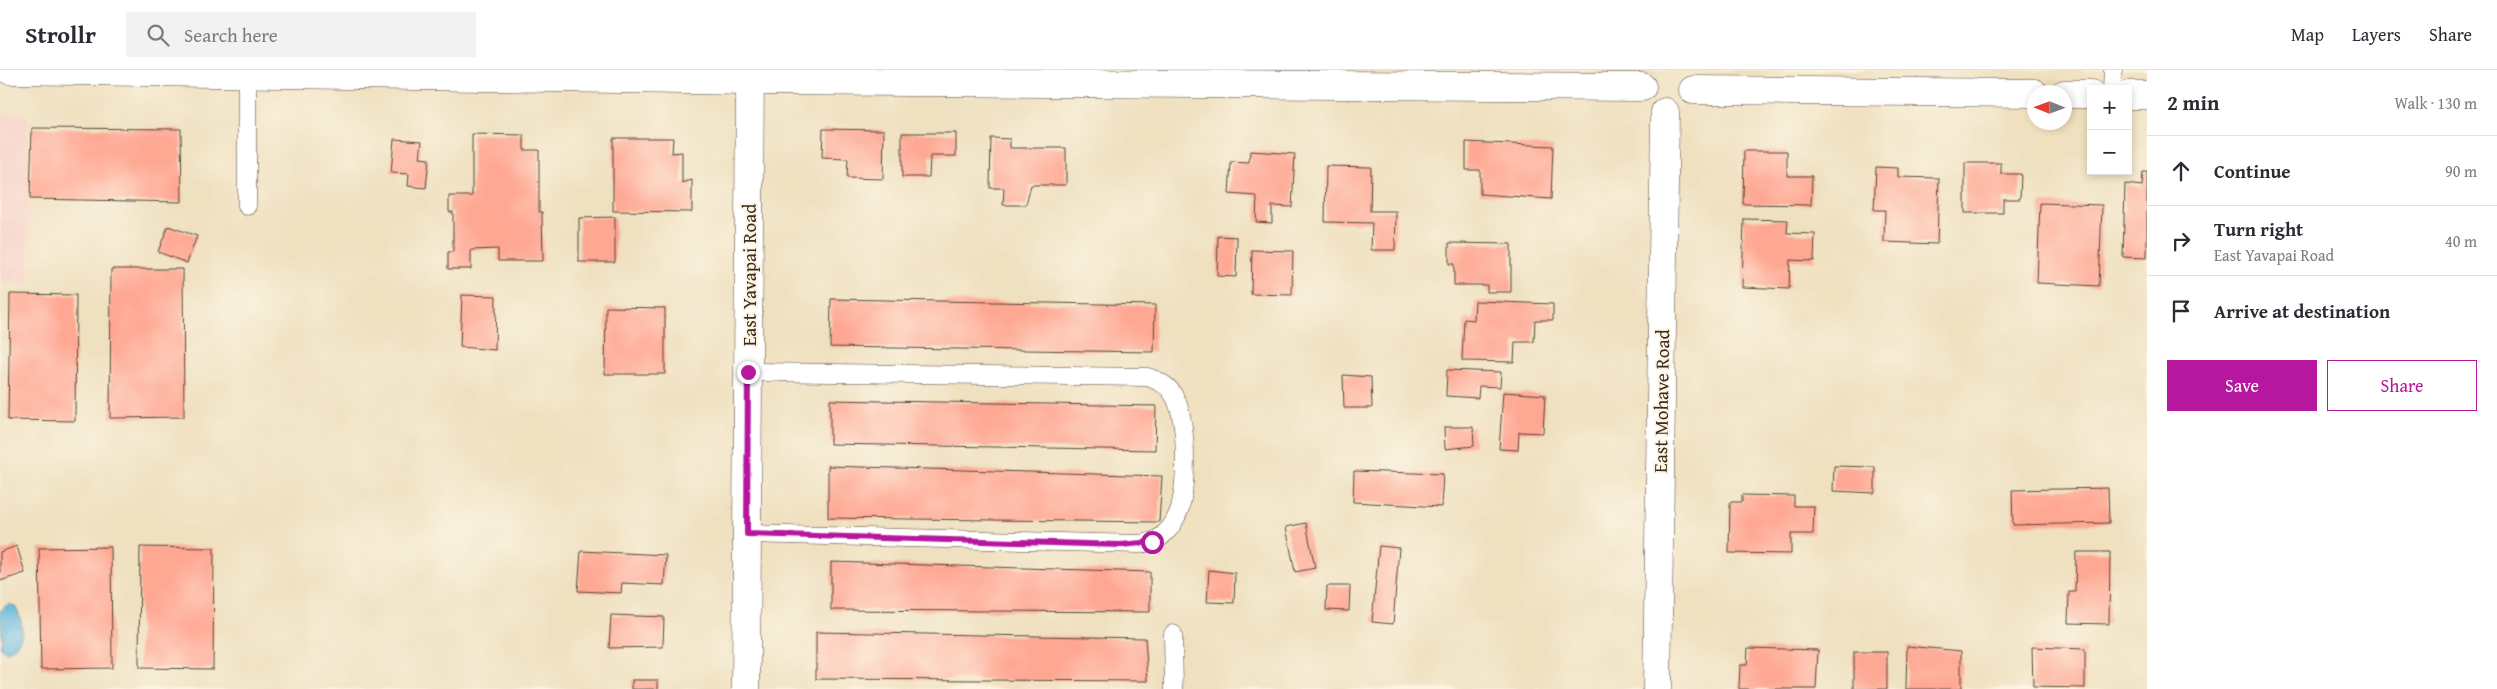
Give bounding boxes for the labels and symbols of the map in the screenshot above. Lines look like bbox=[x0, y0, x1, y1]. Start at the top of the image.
north arrow bbox=[2027, 85, 2072, 130]
street label: East Yavapai Road bbox=[735, 203, 763, 346]
street label: East Mohave Road bbox=[1646, 328, 1676, 473]
route end bbox=[737, 361, 760, 384]
route start bbox=[1141, 531, 1164, 554]

